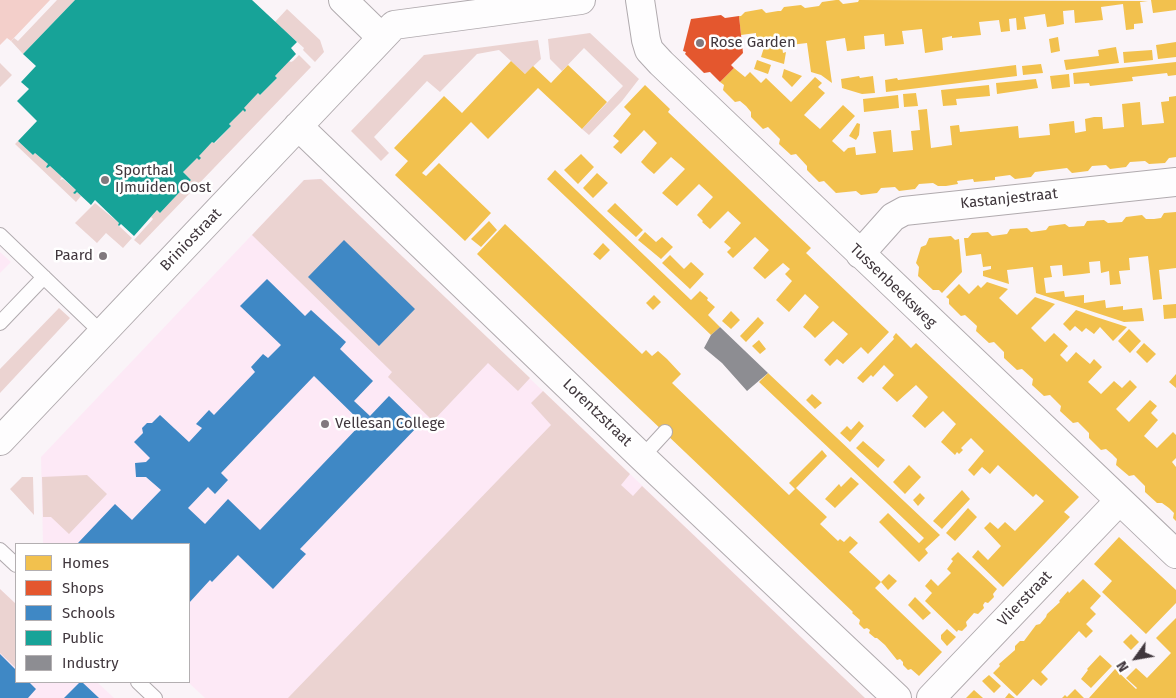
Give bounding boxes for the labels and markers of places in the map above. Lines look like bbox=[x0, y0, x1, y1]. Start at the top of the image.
place label: Rose Garden bbox=[710, 34, 796, 52]
marker: Rose Garden bbox=[694, 37, 706, 49]
place label: Sporthal IJmuiden Oost bbox=[115, 162, 211, 197]
marker: Sporthal IJmuiden Oost bbox=[99, 174, 111, 186]
place label: Paard bbox=[55, 247, 93, 265]
marker: Paard bbox=[97, 250, 109, 262]
place label: Vellesan College bbox=[335, 415, 445, 433]
marker: Vellesan College bbox=[319, 418, 331, 430]

